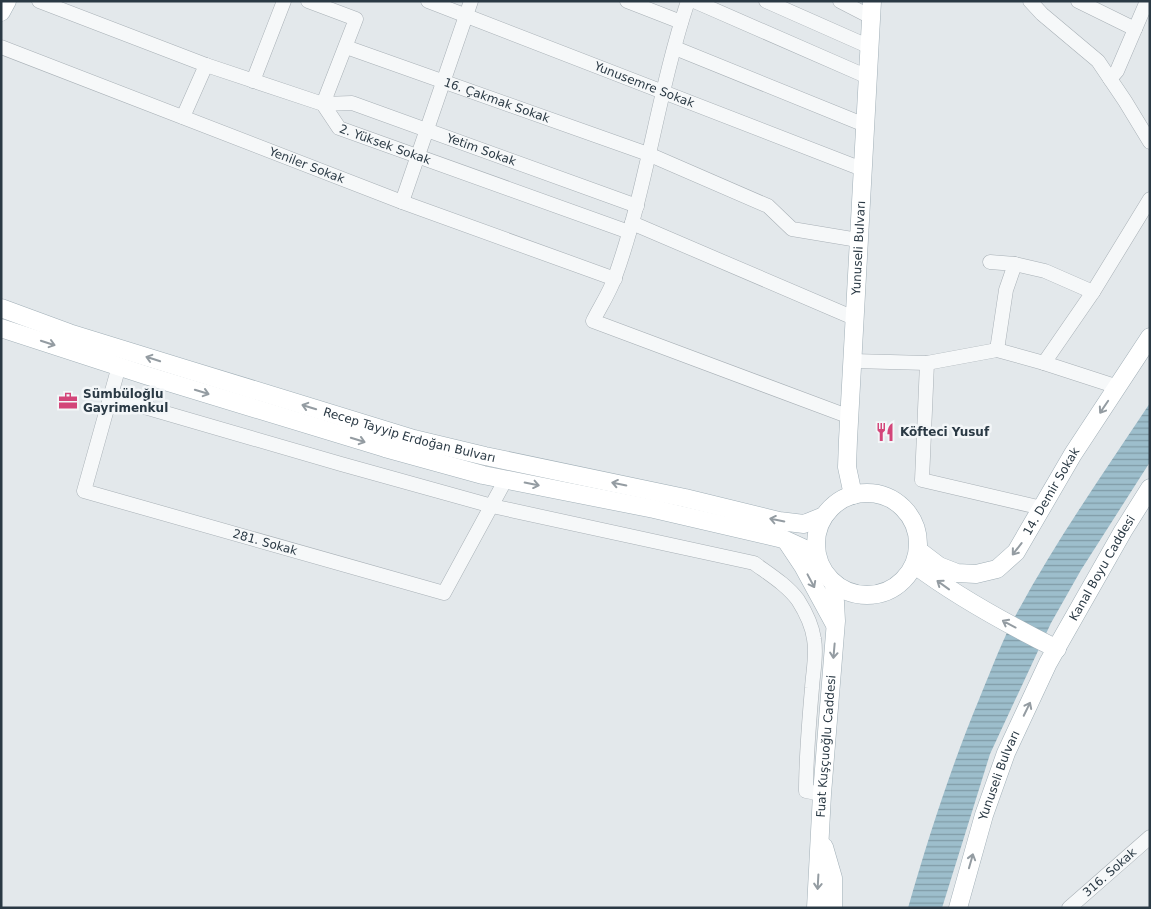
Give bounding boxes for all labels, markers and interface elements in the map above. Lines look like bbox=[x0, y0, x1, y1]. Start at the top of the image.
street label: Yunusemre Sokak bbox=[591, 59, 696, 110]
street label: 16. Çakmak Sokak bbox=[442, 75, 552, 126]
street label: 2. Yüksek Sokak bbox=[337, 122, 433, 167]
street label: Yetim Sokak bbox=[444, 130, 518, 169]
street label: Yeniler Sokak bbox=[266, 144, 347, 186]
street label: Yunuseli Bulvarı bbox=[849, 200, 868, 297]
one-way arrow bbox=[39, 339, 55, 348]
one-way arrow bbox=[146, 354, 162, 364]
place label: Sümbüloğlu Gayrimenkul bbox=[83, 387, 168, 415]
one-way arrow bbox=[194, 388, 210, 398]
office icon: Sümbüloğlu Gayrimenkul bbox=[57, 390, 79, 412]
one-way arrow bbox=[1099, 400, 1109, 414]
one-way arrow bbox=[301, 402, 317, 412]
street label: Recep Tayyip Erdoğan Bulvarı bbox=[322, 405, 497, 465]
restaurant icon: Köfteci Yusuf bbox=[874, 421, 896, 443]
place label: Köfteci Yusuf bbox=[900, 425, 990, 439]
one-way arrow bbox=[349, 436, 365, 445]
street label: 14. Demir Sokak bbox=[1020, 445, 1082, 538]
one-way arrow bbox=[611, 479, 627, 488]
one-way arrow bbox=[524, 480, 540, 490]
street label: Kanal Boyu Caddesi bbox=[1066, 513, 1138, 623]
one-way arrow bbox=[770, 515, 786, 525]
street label: 281. Sokak bbox=[231, 526, 299, 558]
one-way arrow bbox=[1011, 543, 1022, 556]
one-way arrow bbox=[806, 573, 816, 588]
one-way arrow bbox=[936, 580, 950, 590]
one-way arrow bbox=[1001, 619, 1016, 629]
one-way arrow bbox=[829, 642, 838, 658]
street label: Fuat Kuşçuoğlu Caddesi bbox=[814, 675, 839, 818]
one-way arrow bbox=[1022, 701, 1032, 716]
street label: Yunuseli Bulvarı bbox=[976, 728, 1023, 823]
street label: 316. Sokak bbox=[1080, 845, 1139, 900]
one-way arrow bbox=[967, 853, 977, 869]
one-way arrow bbox=[813, 874, 822, 890]

